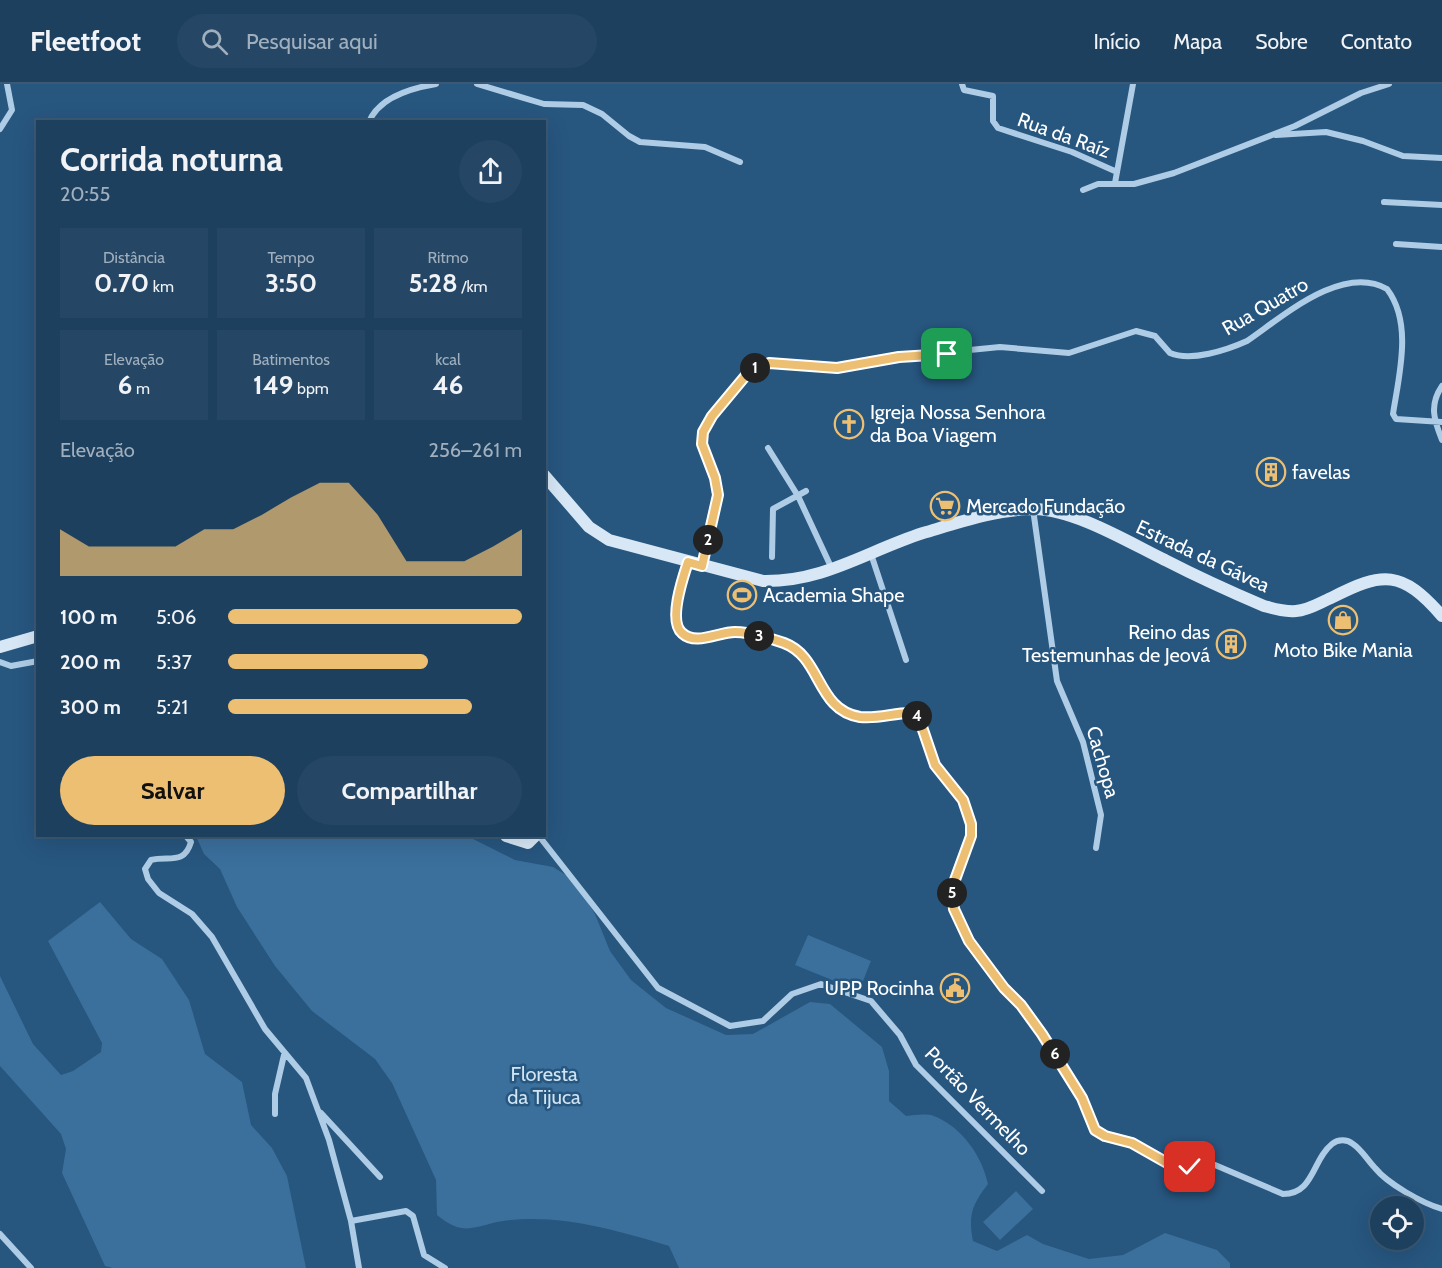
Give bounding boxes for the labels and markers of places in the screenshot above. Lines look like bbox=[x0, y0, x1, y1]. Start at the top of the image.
pin bbox=[921, 328, 972, 379]
pin: 1 bbox=[740, 353, 770, 383]
place label: Igreja Nossa Senhora da Boa Viagem bbox=[870, 400, 1046, 447]
church icon: Igreja Nossa Senhora da Boa Viagem bbox=[833, 408, 865, 440]
building icon: favelas bbox=[1255, 456, 1287, 488]
place label: favelas bbox=[1292, 460, 1350, 484]
supermarket icon: Mercado Fundação bbox=[929, 490, 961, 522]
place label: Mercado Fundação bbox=[966, 494, 1125, 518]
pin: 2 bbox=[693, 525, 723, 555]
sports icon: Academia Shape bbox=[726, 579, 758, 611]
place label: Academia Shape bbox=[763, 583, 904, 607]
shop icon: Moto Bike Mania bbox=[1327, 604, 1359, 636]
place label: Reino das Testemunhas de Jeová bbox=[1022, 620, 1210, 667]
pin: 3 bbox=[744, 621, 774, 651]
building icon: Reino das Testemunhas de Jeová bbox=[1215, 628, 1247, 660]
place label: Moto Bike Mania bbox=[1273, 638, 1413, 662]
pin: 4 bbox=[902, 701, 932, 731]
pin: 5 bbox=[937, 878, 967, 908]
public building icon: UPP Rocinha bbox=[939, 972, 971, 1004]
place label: UPP Rocinha bbox=[825, 976, 934, 1000]
pin: 6 bbox=[1040, 1039, 1070, 1069]
pin bbox=[1164, 1141, 1215, 1192]

